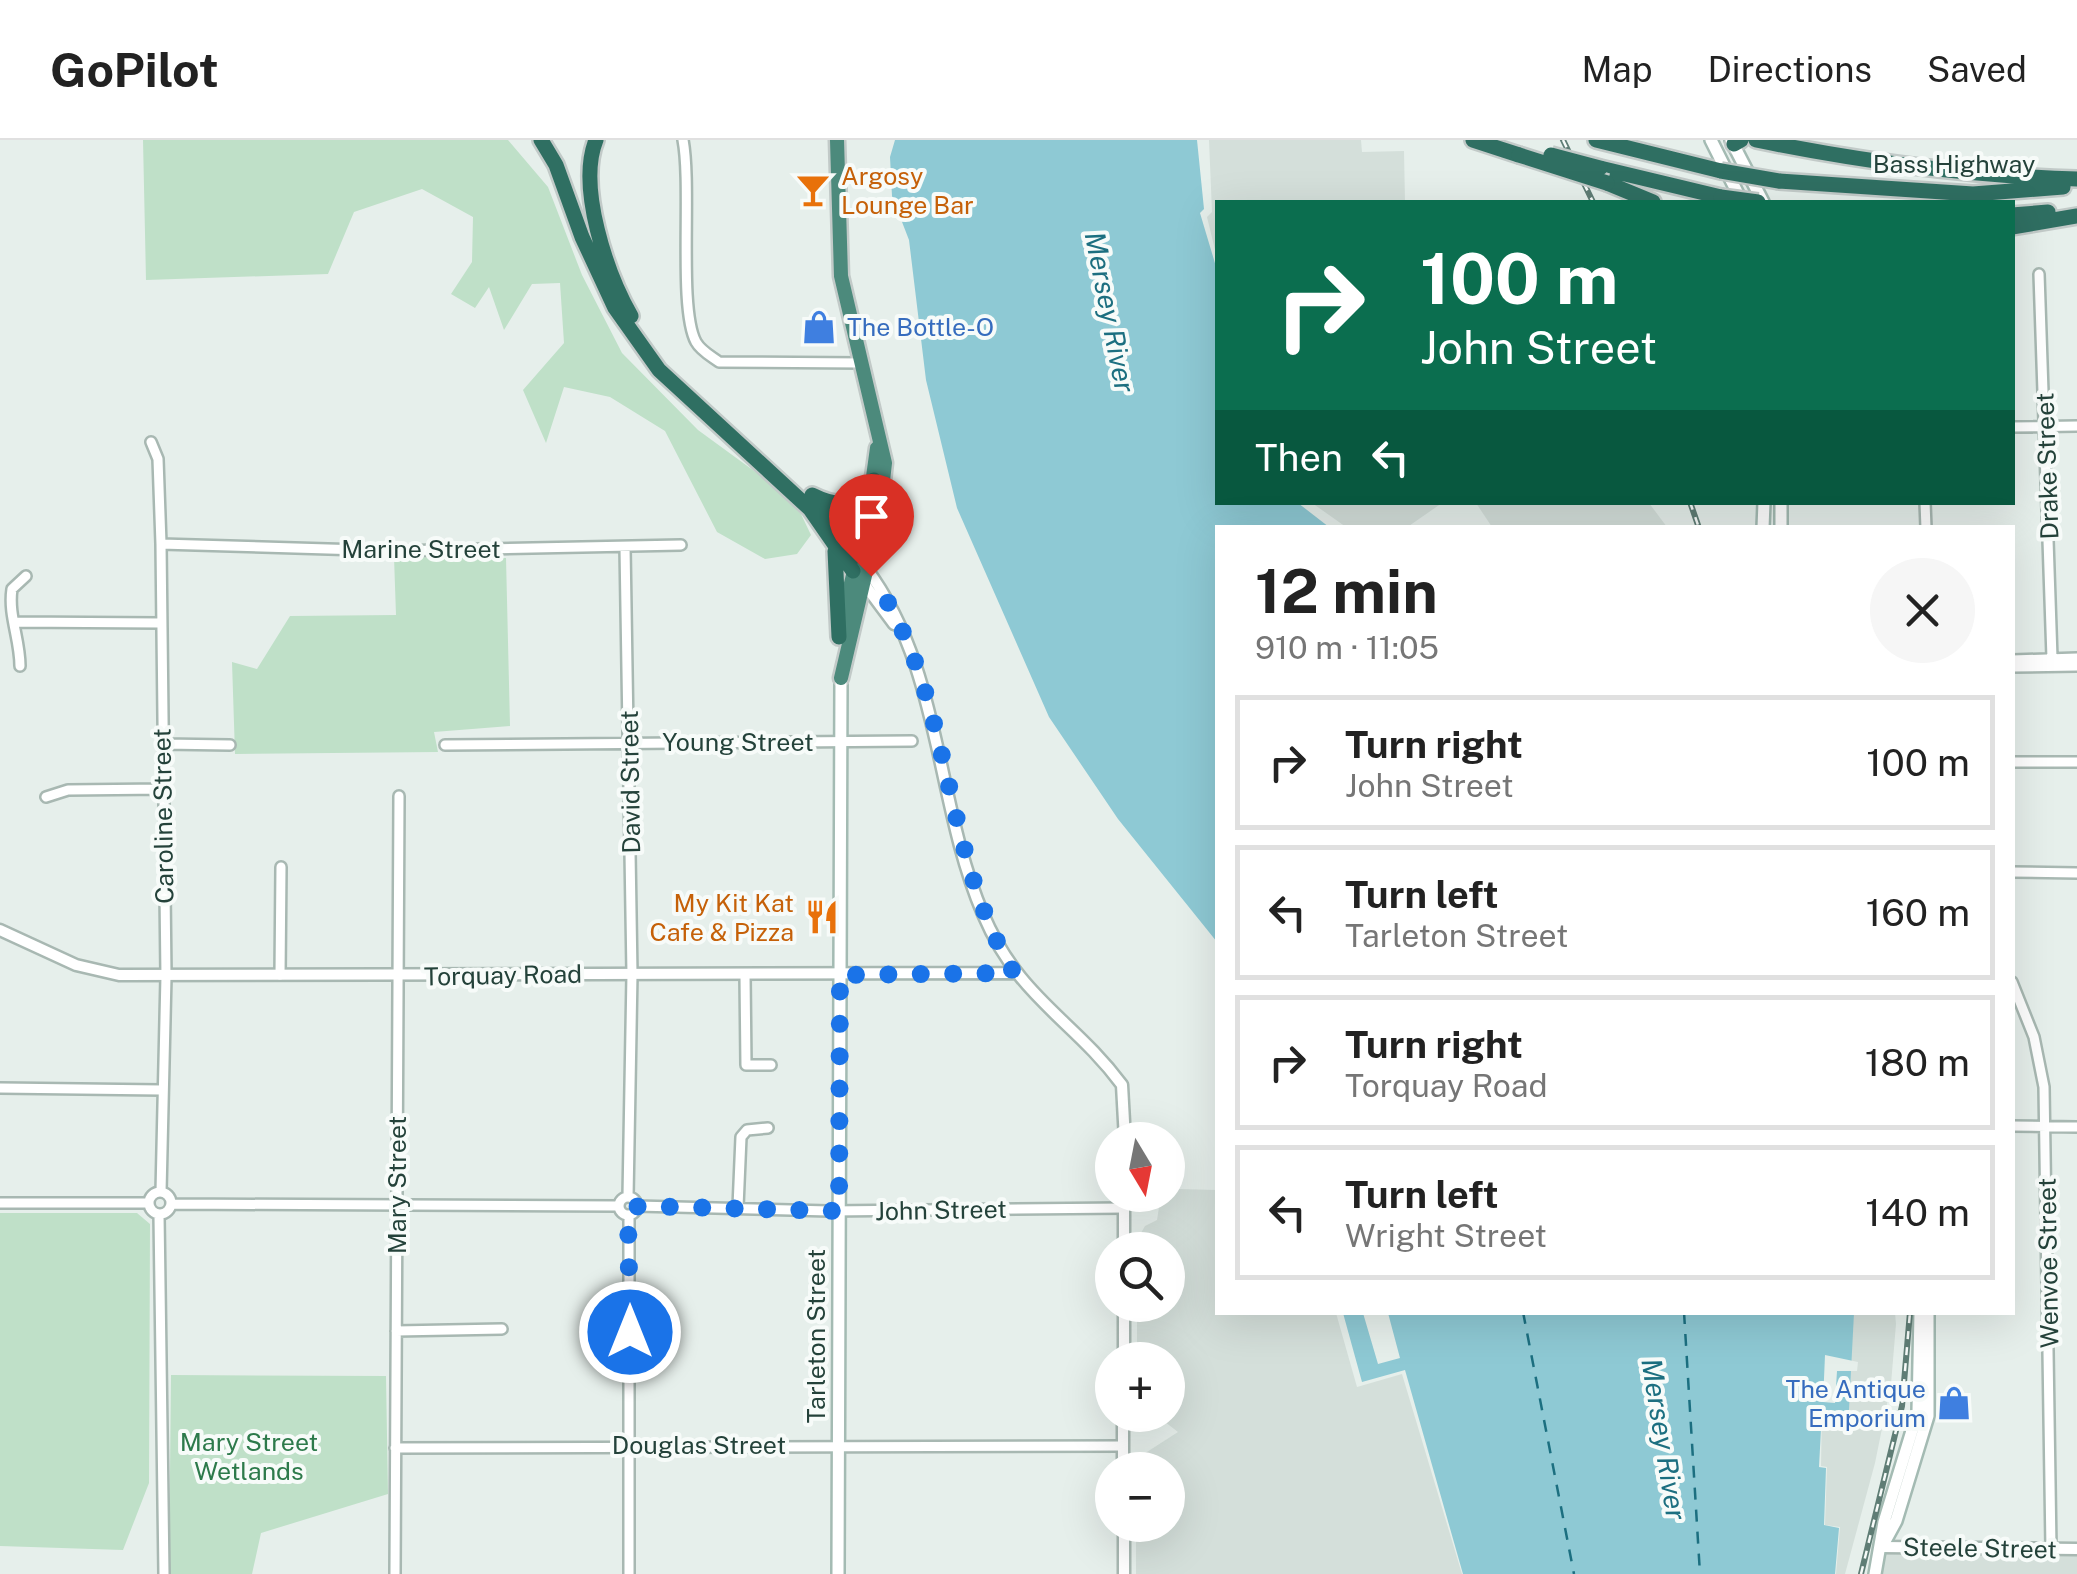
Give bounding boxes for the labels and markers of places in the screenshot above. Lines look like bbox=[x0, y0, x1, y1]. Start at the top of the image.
place label: Argosy Lounge Bar bbox=[841, 161, 974, 220]
bar icon: Argosy Lounge Bar bbox=[794, 171, 832, 209]
shop icon: The Bottle-O bbox=[800, 308, 838, 346]
place label: The Bottle-O bbox=[847, 312, 994, 342]
pin bbox=[829, 474, 914, 577]
place label: My Kit Kat Cafe & Pizza bbox=[650, 888, 794, 947]
restaurant icon: My Kit Kat Cafe & Pizza bbox=[803, 898, 841, 936]
place label: The Antique Emporium bbox=[1786, 1374, 1926, 1433]
shop icon: The Antique Emporium bbox=[1935, 1384, 1973, 1422]

